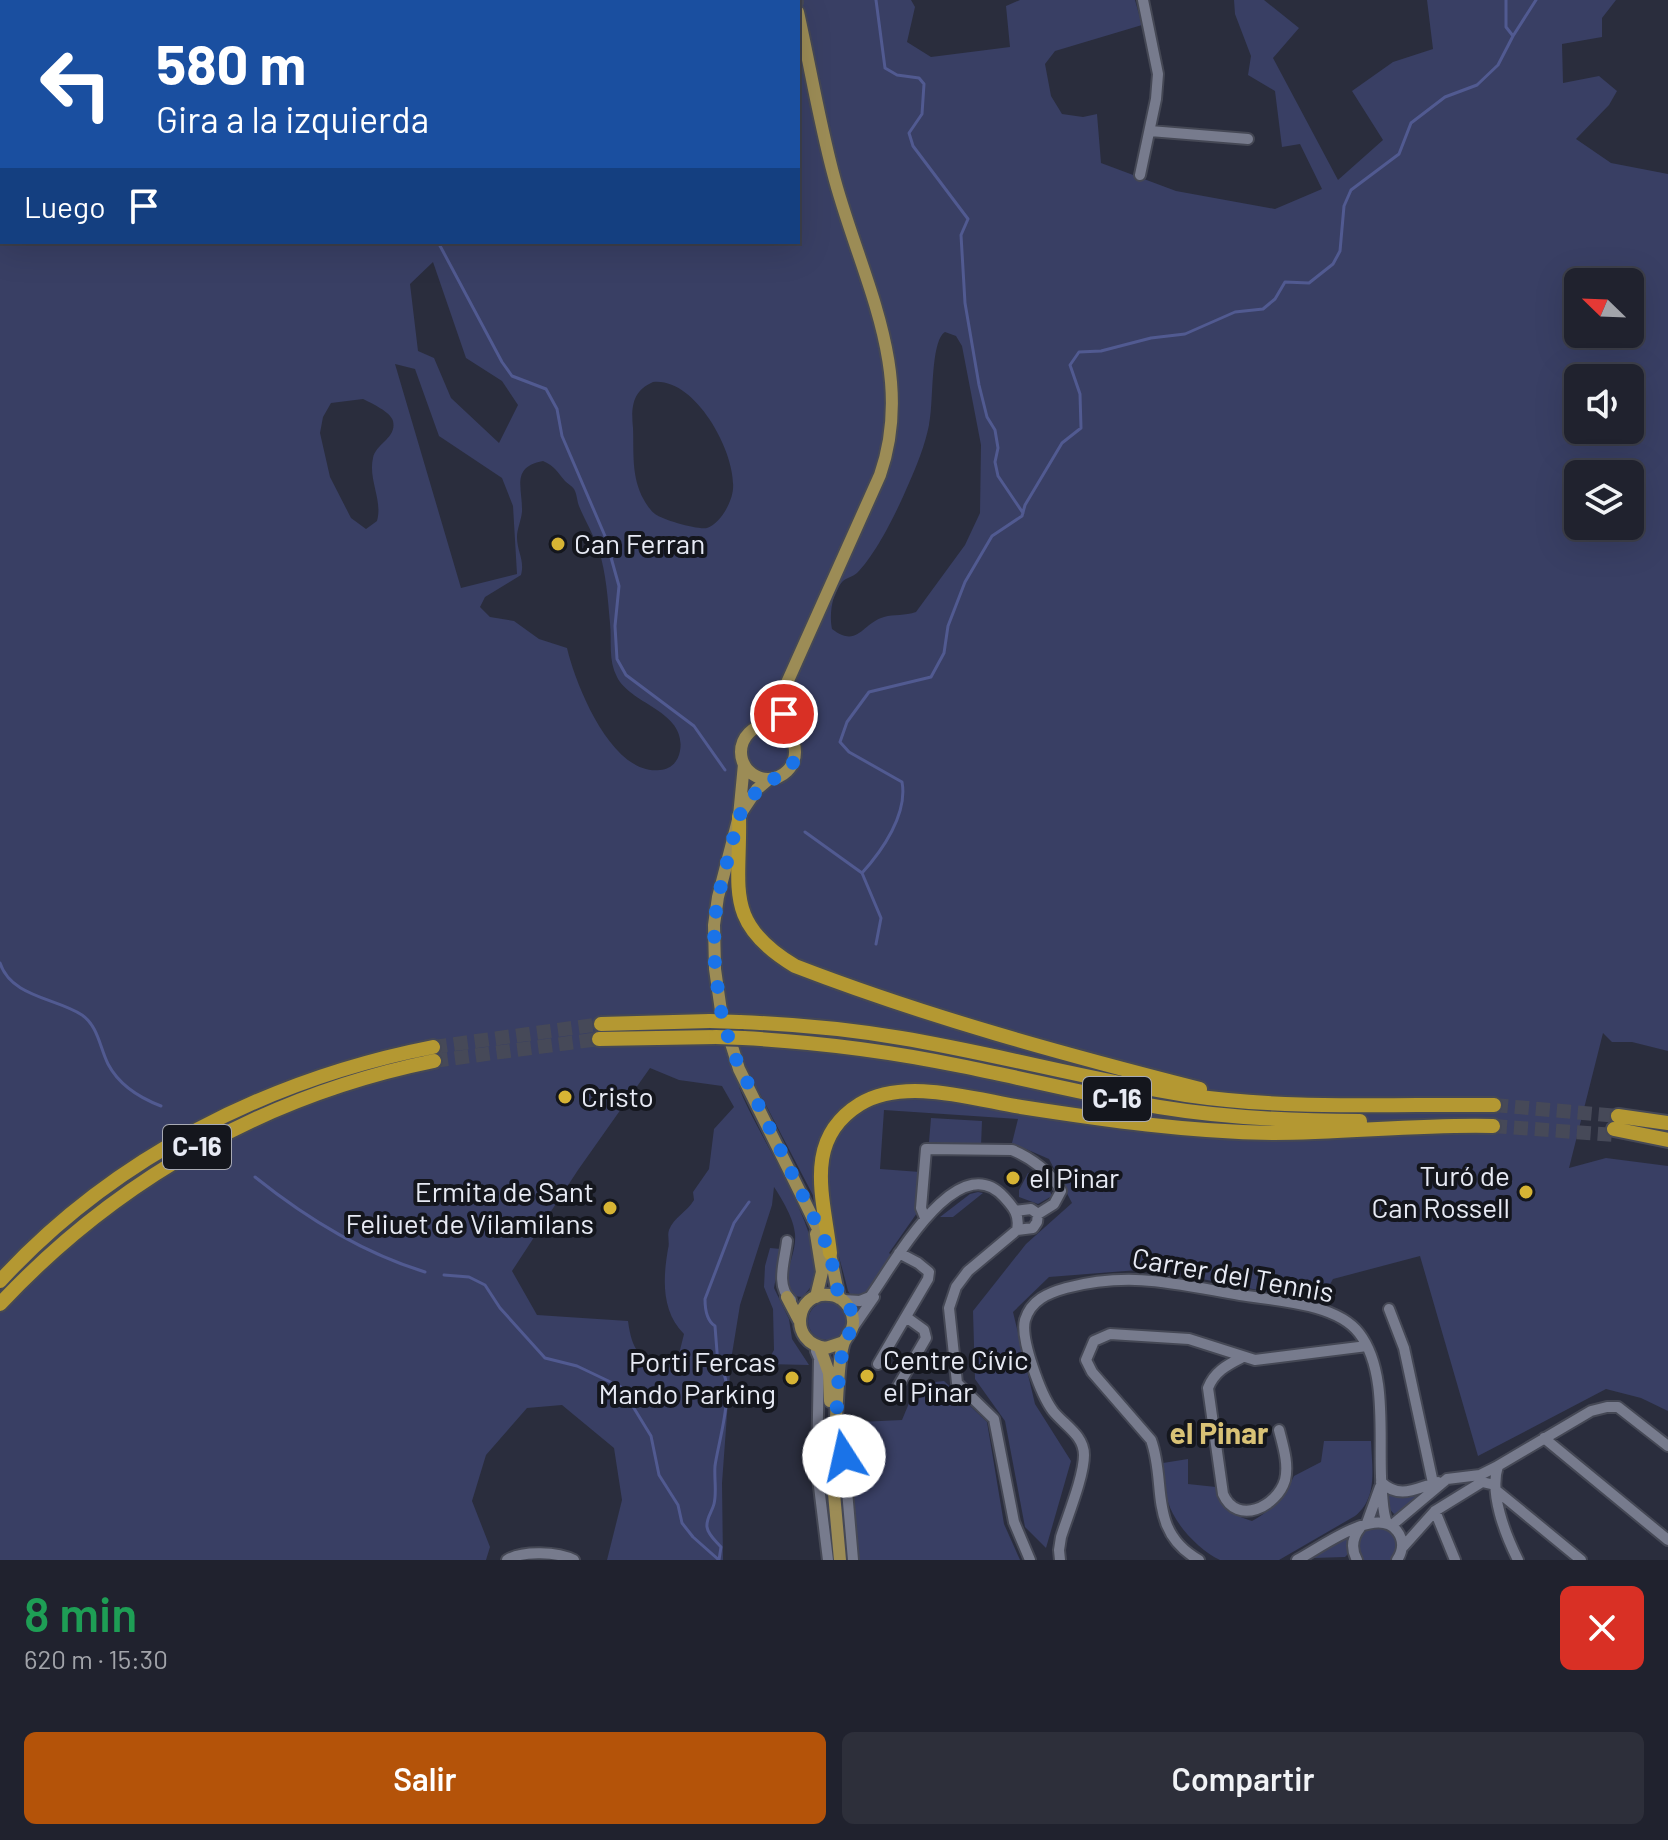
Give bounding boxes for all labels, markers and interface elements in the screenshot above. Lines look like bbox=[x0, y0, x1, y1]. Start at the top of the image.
text: 580 m bbox=[156, 29, 306, 96]
icon: left bbox=[24, 32, 128, 136]
text: Gira a la izquierda bbox=[156, 97, 429, 140]
icon: arrive bbox=[122, 184, 166, 228]
text: Luego bbox=[24, 188, 106, 224]
north arrow bbox=[1564, 268, 1644, 348]
map controls bbox=[1564, 268, 1644, 540]
button: sound bbox=[1564, 364, 1644, 444]
button: layers bbox=[1564, 460, 1644, 540]
place label: Can Ferran bbox=[574, 526, 705, 560]
marker: Can Ferran bbox=[549, 535, 567, 553]
pin bbox=[750, 680, 818, 748]
icon: arrive bbox=[762, 692, 806, 736]
road number: C-16 bbox=[1083, 1077, 1151, 1121]
place label: Cristo bbox=[581, 1079, 654, 1113]
marker: Cristo bbox=[556, 1088, 574, 1106]
road number: C-16 bbox=[163, 1125, 231, 1169]
place label: Turó de Can Rossell bbox=[1372, 1158, 1510, 1224]
place label: el Pinar bbox=[1029, 1160, 1119, 1194]
marker: el Pinar bbox=[1004, 1169, 1022, 1187]
place label: Ermita de Sant Feliuet de Vilamilans bbox=[345, 1174, 594, 1240]
marker: Turó de Can Rossell bbox=[1517, 1183, 1535, 1201]
marker: Ermita de Sant Feliuet de Vilamilans bbox=[601, 1199, 619, 1217]
street label: Carrer del Tennis bbox=[1130, 1240, 1337, 1308]
place label: Centre Cívic el Pinar bbox=[883, 1342, 1029, 1408]
place label: Porti Fercas Mando Parking bbox=[598, 1344, 776, 1410]
marker: Centre Cívic el Pinar bbox=[858, 1367, 876, 1385]
marker: Porti Fercas Mando Parking bbox=[783, 1369, 801, 1387]
position arrow bbox=[802, 1414, 886, 1498]
district label: el Pinar bbox=[1170, 1414, 1269, 1450]
text: 8 min bbox=[24, 1584, 137, 1642]
button: close bbox=[1560, 1586, 1644, 1670]
text: 620 m · 15:30 bbox=[24, 1643, 168, 1674]
button: Salir bbox=[24, 1732, 826, 1824]
button: Compartir bbox=[842, 1732, 1644, 1824]

